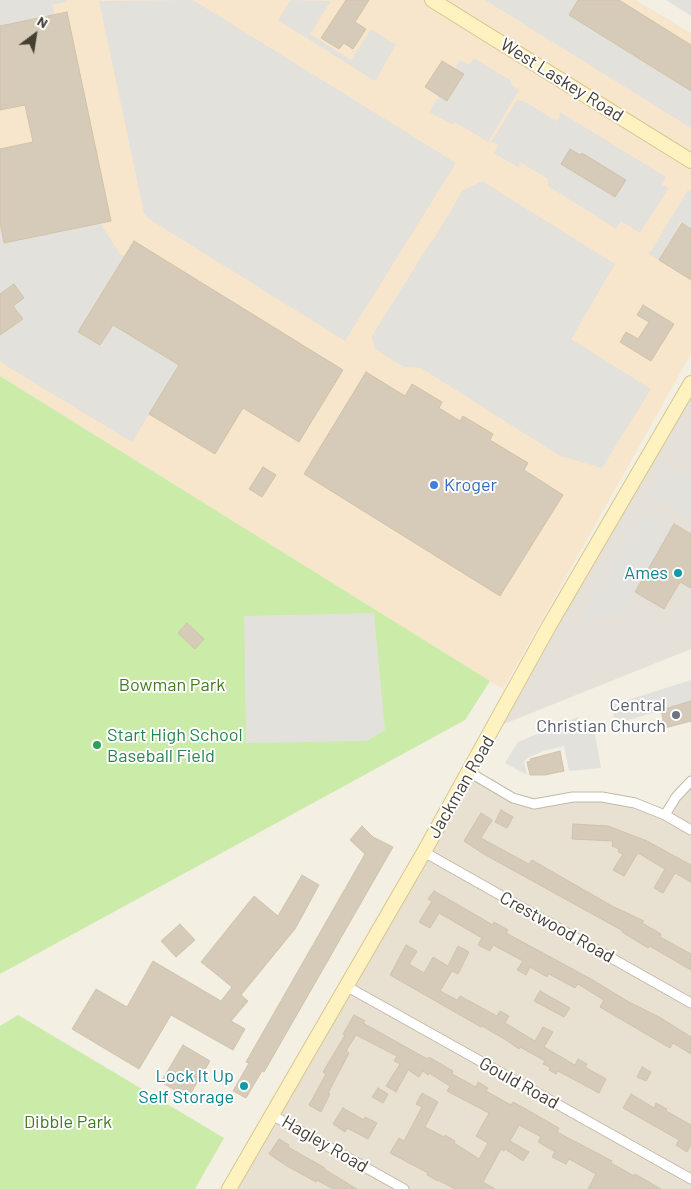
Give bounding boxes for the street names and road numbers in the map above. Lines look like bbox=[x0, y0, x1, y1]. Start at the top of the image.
street label: West Laskey Road bbox=[497, 33, 627, 127]
street label: Jackman Road bbox=[423, 732, 499, 842]
street label: Crestwood Road bbox=[496, 887, 618, 967]
street label: Gould Road bbox=[475, 1052, 563, 1114]
street label: Hagley Road bbox=[278, 1111, 372, 1177]

